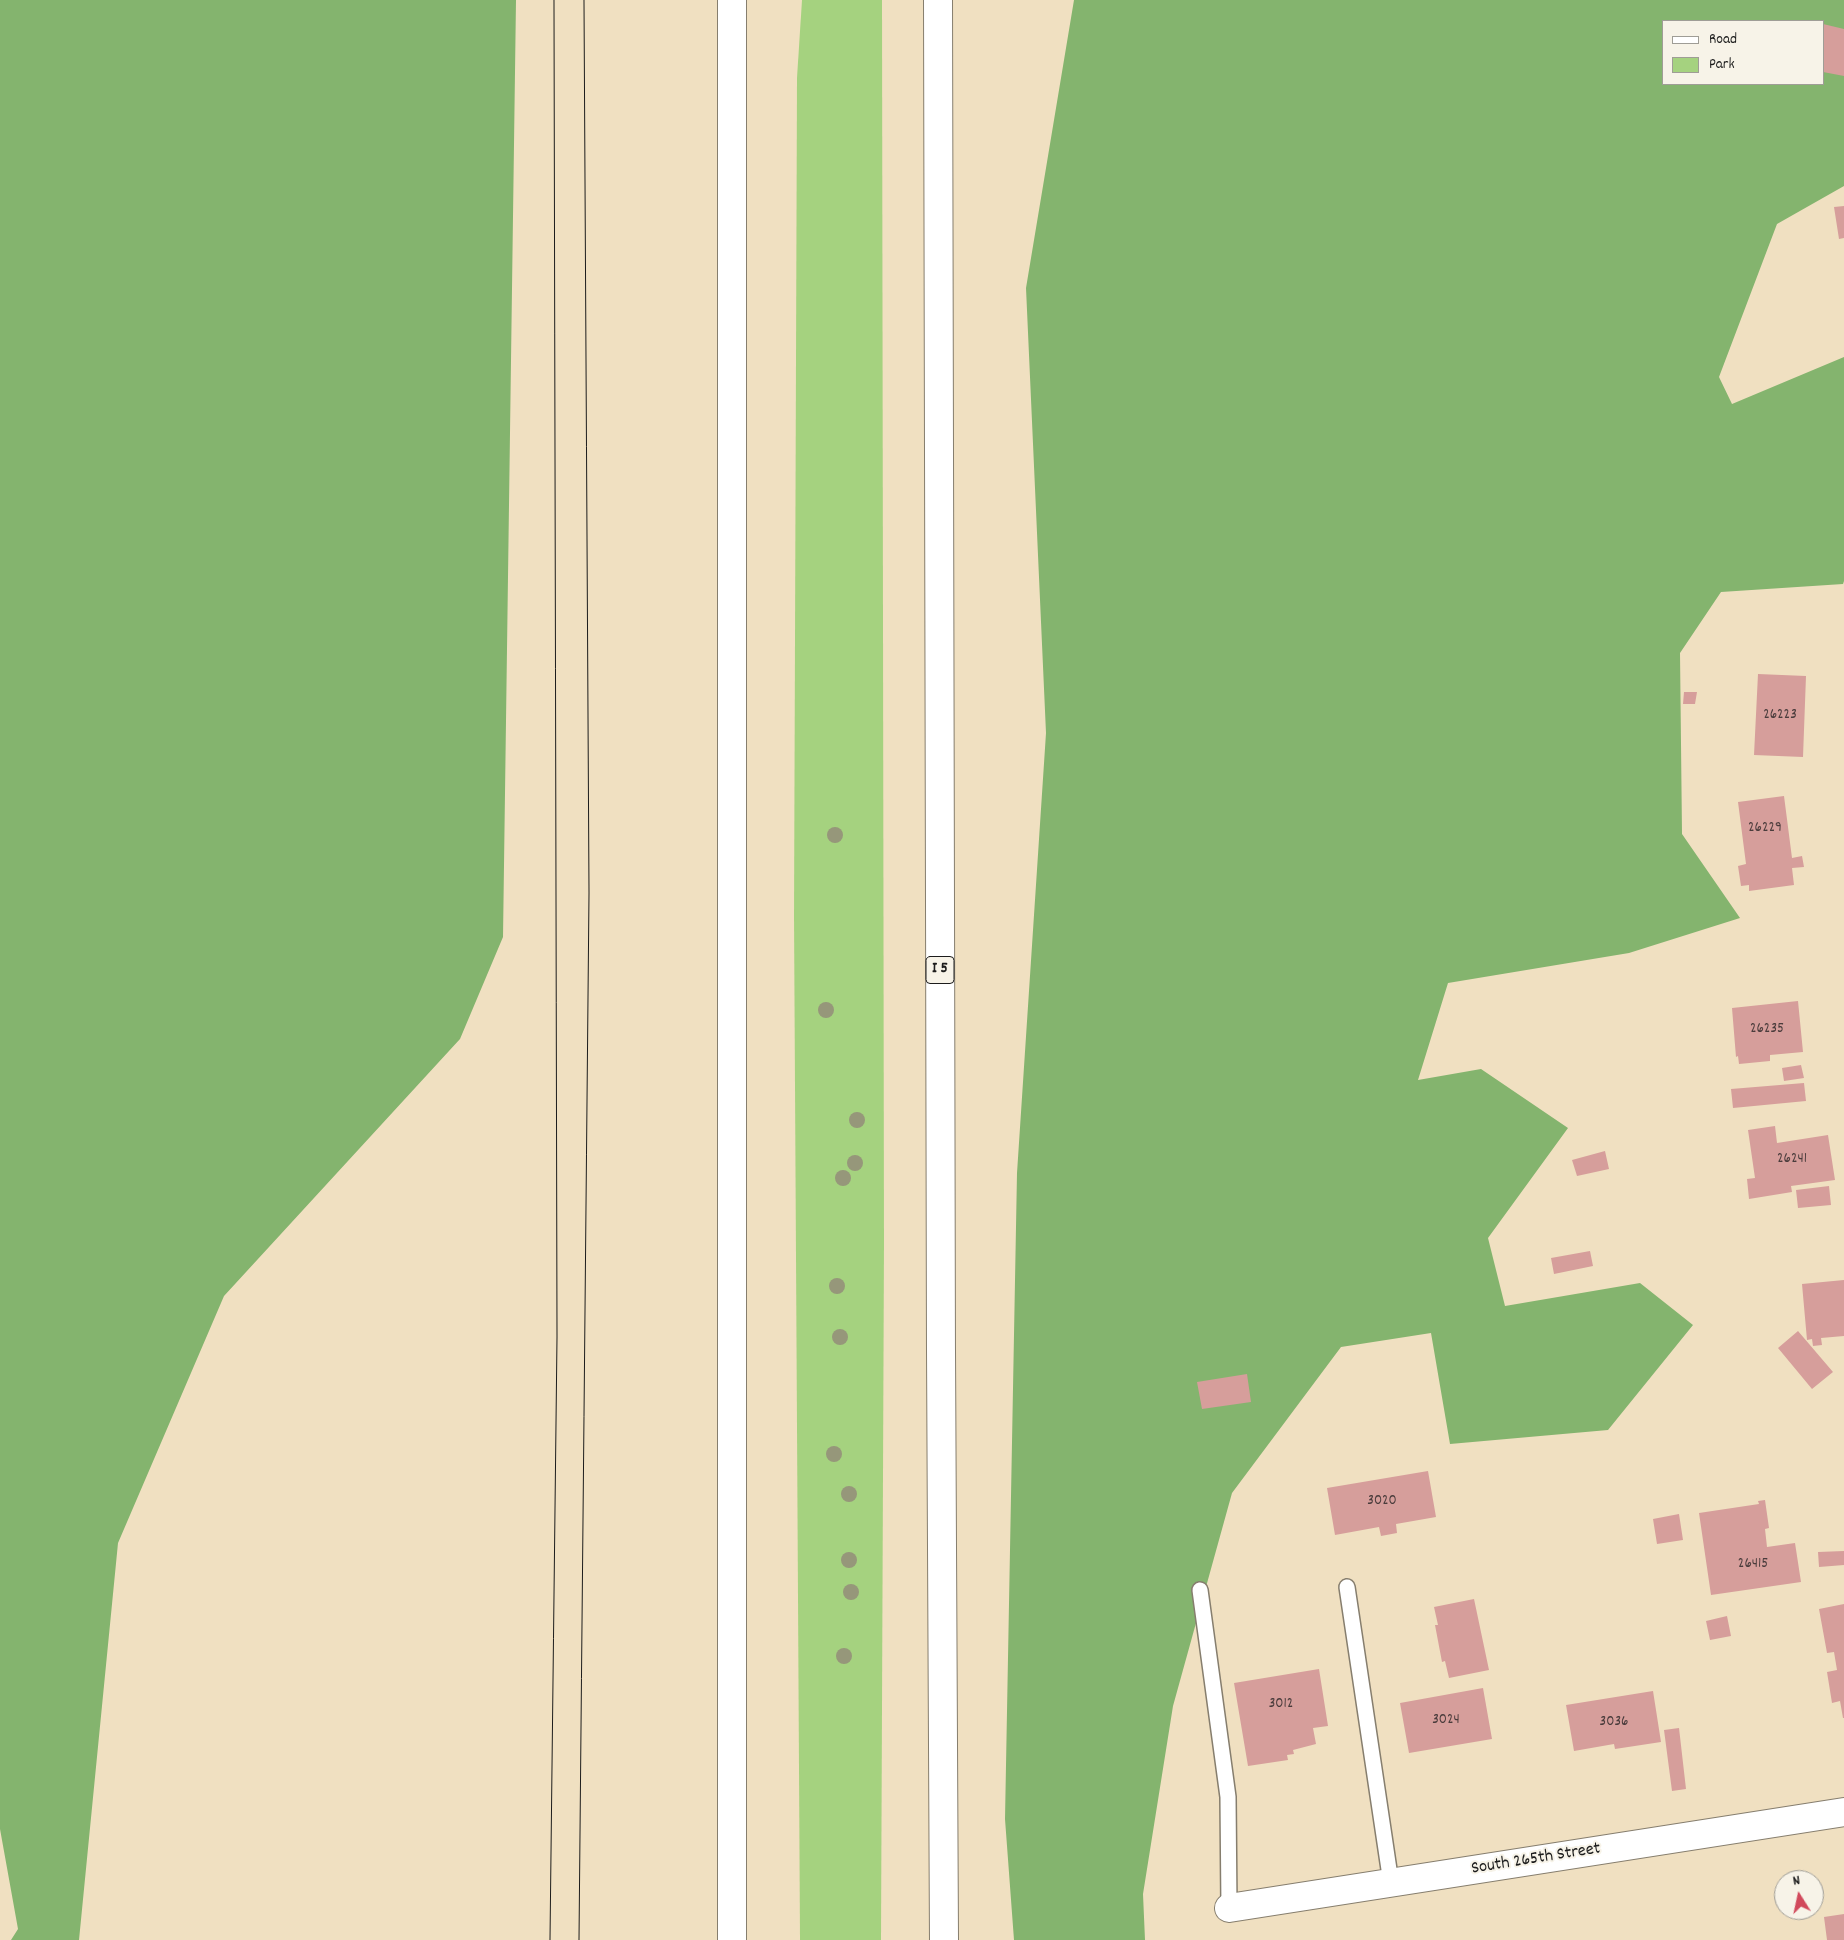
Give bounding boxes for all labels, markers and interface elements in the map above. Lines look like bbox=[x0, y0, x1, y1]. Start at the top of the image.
legend bbox=[1662, 20, 1824, 85]
text: Road bbox=[1709, 29, 1737, 51]
text: Park bbox=[1709, 54, 1735, 76]
house number: 26223 bbox=[1763, 707, 1797, 725]
house number: 26229 bbox=[1748, 820, 1782, 838]
road number: I 5 bbox=[926, 956, 954, 984]
house number: 26235 bbox=[1750, 1021, 1784, 1039]
house number: 26241 bbox=[1777, 1151, 1807, 1169]
house number: 3020 bbox=[1367, 1493, 1397, 1511]
house number: 26415 bbox=[1738, 1556, 1768, 1574]
house number: 3012 bbox=[1269, 1696, 1293, 1714]
house number: 3024 bbox=[1432, 1712, 1460, 1730]
house number: 3036 bbox=[1600, 1714, 1628, 1732]
street label: South 265th Street bbox=[1470, 1839, 1602, 1881]
north arrow bbox=[1774, 1870, 1824, 1920]
text: N bbox=[1791, 1871, 1802, 1892]

